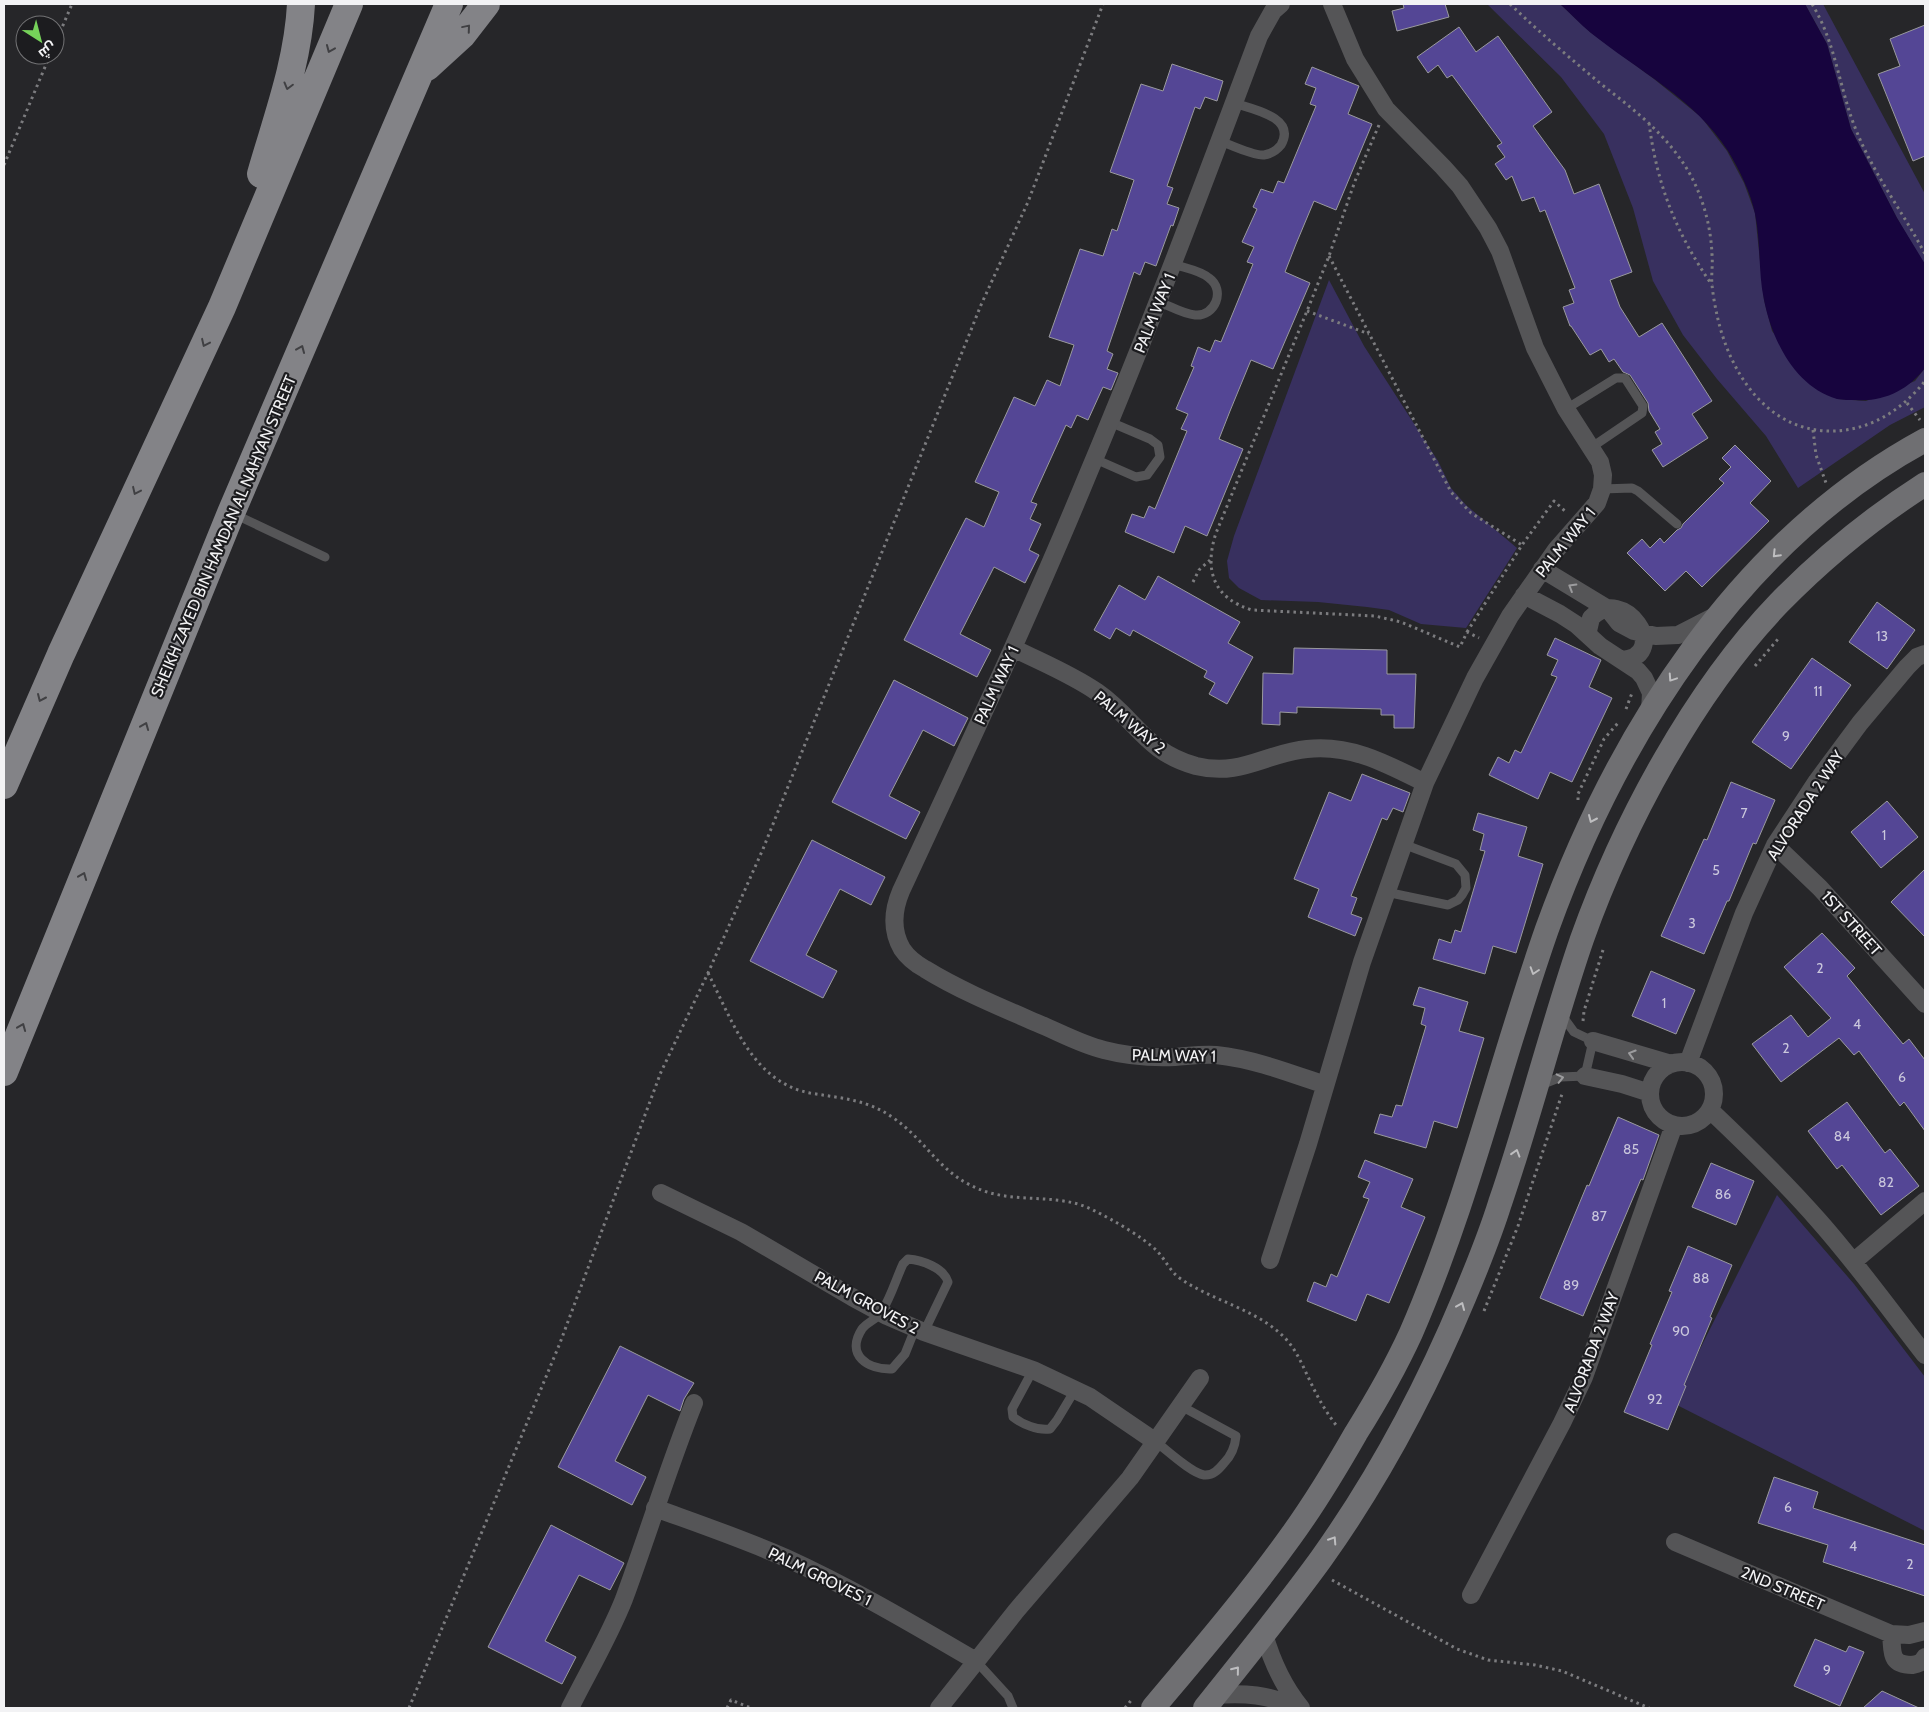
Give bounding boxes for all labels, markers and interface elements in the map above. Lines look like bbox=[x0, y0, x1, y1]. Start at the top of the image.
north arrow bbox=[15, 15, 65, 65]
one-way arrow bbox=[462, 25, 470, 34]
text: ش bbox=[35, 38, 60, 63]
one-way arrow bbox=[326, 44, 336, 53]
one-way arrow bbox=[283, 82, 294, 91]
street label: PALM WAY 1 bbox=[1130, 271, 1179, 356]
one-way arrow bbox=[201, 338, 211, 347]
one-way arrow bbox=[295, 345, 306, 354]
street label: SHEIKH ZAYED BIN HAMDAN AL NAHYAN STREET bbox=[147, 372, 300, 700]
one-way arrow bbox=[132, 486, 143, 495]
street label: PALM WAY 1 bbox=[1531, 504, 1599, 581]
one-way arrow bbox=[1773, 548, 1782, 557]
one-way arrow bbox=[1568, 584, 1577, 594]
house number: 13 bbox=[1876, 627, 1888, 645]
street label: PALM WAY 1 bbox=[970, 643, 1023, 727]
one-way arrow bbox=[1669, 673, 1678, 682]
house number: 11 bbox=[1813, 682, 1823, 700]
street label: PALM WAY 2 bbox=[1090, 687, 1169, 758]
one-way arrow bbox=[37, 694, 47, 702]
one-way arrow bbox=[139, 722, 149, 730]
house number: 9 bbox=[1782, 727, 1790, 745]
street label: ALVORADA 2 WAY bbox=[1763, 746, 1848, 864]
house number: 7 bbox=[1740, 804, 1748, 822]
one-way arrow bbox=[1588, 814, 1599, 823]
house number: 1 bbox=[1882, 826, 1886, 844]
house number: 5 bbox=[1712, 861, 1720, 879]
one-way arrow bbox=[77, 872, 88, 881]
street label: 1ST STREET bbox=[1818, 887, 1886, 960]
house number: 3 bbox=[1688, 914, 1696, 932]
house number: 2 bbox=[1816, 959, 1824, 977]
one-way arrow bbox=[1529, 966, 1539, 975]
house number: 1 bbox=[1662, 994, 1666, 1012]
house number: 4 bbox=[1853, 1015, 1861, 1033]
one-way arrow bbox=[16, 1023, 26, 1031]
house number: 2 bbox=[1782, 1039, 1790, 1057]
street label: PALM WAY 1 bbox=[1132, 1045, 1216, 1066]
one-way arrow bbox=[1628, 1049, 1636, 1059]
house number: 6 bbox=[1898, 1068, 1906, 1086]
one-way arrow bbox=[1556, 1073, 1565, 1084]
house number: 84 bbox=[1834, 1127, 1850, 1145]
house number: 85 bbox=[1623, 1140, 1639, 1158]
one-way arrow bbox=[1510, 1149, 1520, 1158]
house number: 82 bbox=[1878, 1173, 1894, 1191]
house number: 86 bbox=[1715, 1185, 1731, 1203]
house number: 87 bbox=[1591, 1207, 1607, 1225]
street label: PALM GROVES 2 bbox=[811, 1267, 922, 1338]
house number: 88 bbox=[1693, 1269, 1709, 1287]
house number: 89 bbox=[1563, 1276, 1579, 1294]
street label: ALVORADA 2 WAY bbox=[1560, 1289, 1623, 1415]
one-way arrow bbox=[1455, 1302, 1465, 1310]
house number: 90 bbox=[1672, 1322, 1690, 1340]
house number: 92 bbox=[1647, 1390, 1663, 1408]
house number: 6 bbox=[1784, 1498, 1792, 1516]
one-way arrow bbox=[1327, 1536, 1336, 1546]
house number: 4 bbox=[1849, 1537, 1857, 1555]
street label: PALM GROVES 1 bbox=[765, 1543, 874, 1610]
house number: 2 bbox=[1906, 1555, 1914, 1573]
street label: 2ND STREET bbox=[1738, 1562, 1828, 1615]
house number: 9 bbox=[1823, 1661, 1831, 1679]
one-way arrow bbox=[1230, 1667, 1238, 1676]

